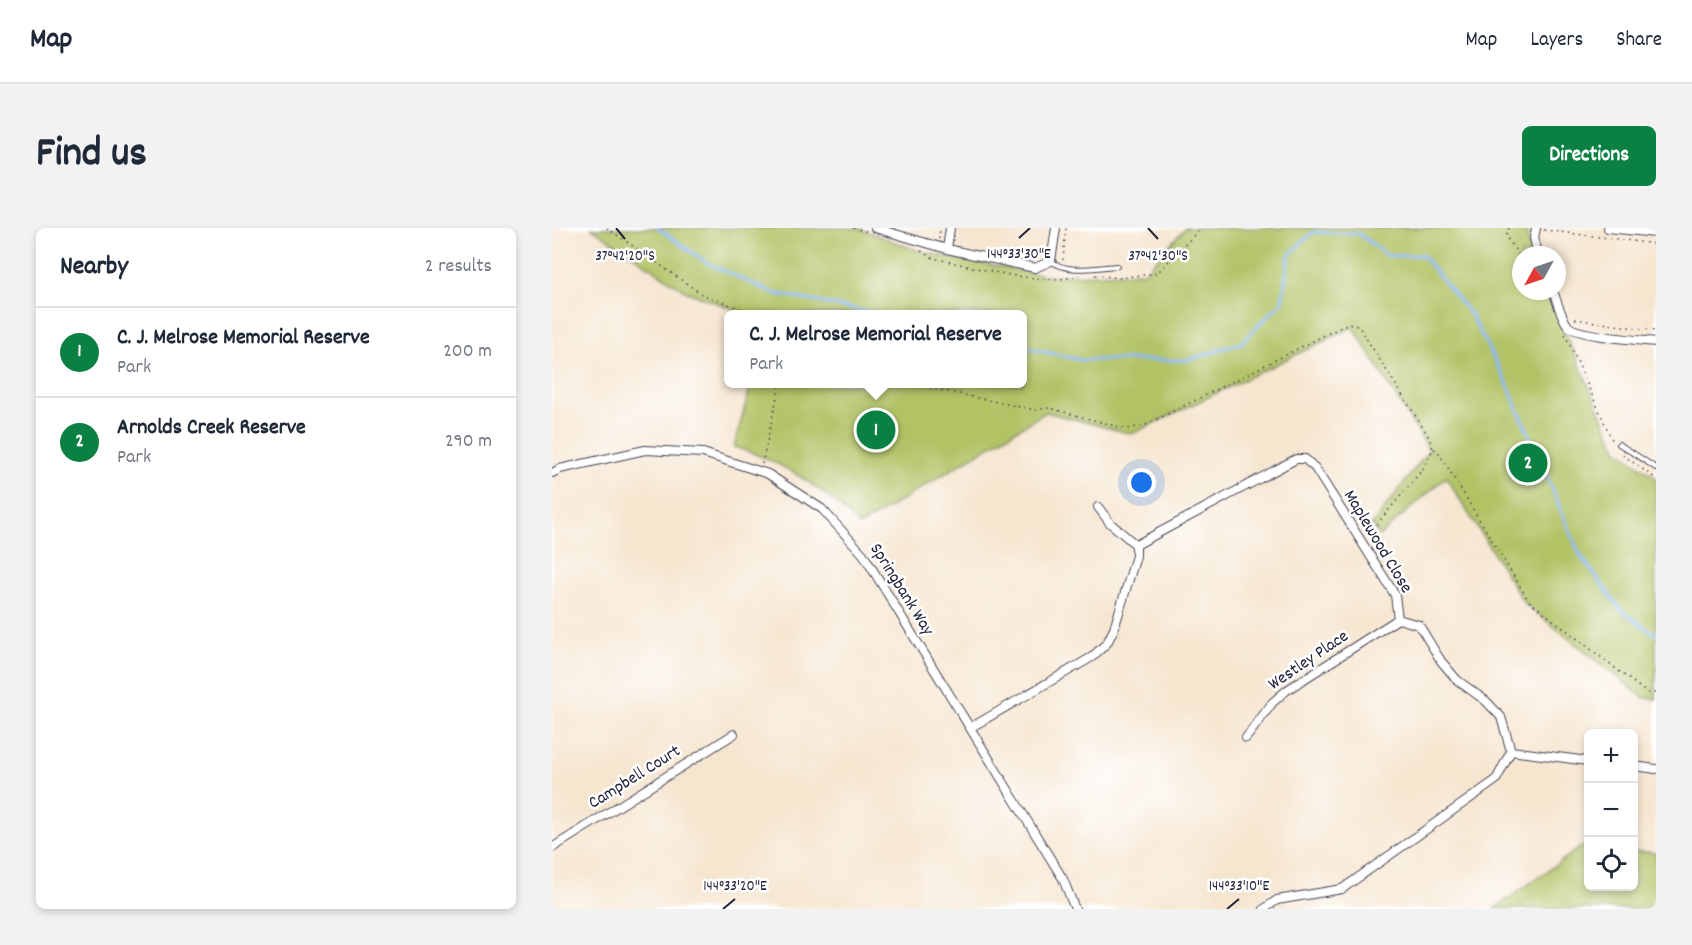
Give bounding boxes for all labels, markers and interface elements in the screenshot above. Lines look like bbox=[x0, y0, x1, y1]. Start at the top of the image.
text: Map bbox=[30, 21, 72, 61]
text: Map bbox=[1466, 26, 1497, 56]
text: Layers bbox=[1530, 26, 1583, 56]
text: Share bbox=[1616, 26, 1662, 56]
text: Find us bbox=[36, 126, 147, 186]
button: Directions bbox=[1522, 126, 1656, 186]
text: 144°33'30"E bbox=[987, 244, 1051, 266]
text: 37°42'20"S bbox=[595, 246, 655, 268]
text: 37°42'30"S bbox=[1128, 246, 1188, 268]
north arrow bbox=[1512, 246, 1566, 300]
text: Nearby bbox=[60, 249, 128, 286]
text: 2 results bbox=[425, 253, 492, 281]
popup bbox=[724, 310, 1027, 388]
text: C. J. Melrose Memorial Reserve bbox=[749, 320, 1002, 351]
text: C. J. Melrose Memorial Reserve bbox=[117, 323, 370, 354]
text: 1 bbox=[77, 338, 82, 366]
text: 200 m bbox=[443, 338, 492, 366]
text: Park bbox=[749, 351, 783, 379]
text: Park bbox=[117, 354, 151, 382]
pin: 1 bbox=[856, 408, 896, 452]
text: Arnolds Creek Reserve bbox=[117, 413, 306, 444]
text: 2 bbox=[75, 428, 84, 456]
text: 290 m bbox=[445, 428, 492, 456]
pin: 2 bbox=[1508, 440, 1548, 486]
text: Park bbox=[117, 444, 151, 472]
your location bbox=[1127, 468, 1156, 497]
street label: Maplewood Close bbox=[1336, 486, 1418, 598]
street label: Springbank Way bbox=[863, 539, 940, 642]
street label: Westley Place bbox=[1264, 625, 1354, 697]
map controls bbox=[1584, 729, 1638, 891]
button: + bbox=[1584, 729, 1638, 783]
street label: Campbell Court bbox=[584, 740, 686, 816]
button: − bbox=[1584, 783, 1638, 837]
button: locate bbox=[1584, 837, 1638, 891]
text: 144°33'20"E bbox=[703, 876, 767, 898]
text: 144°33'10"E bbox=[1209, 876, 1269, 898]

